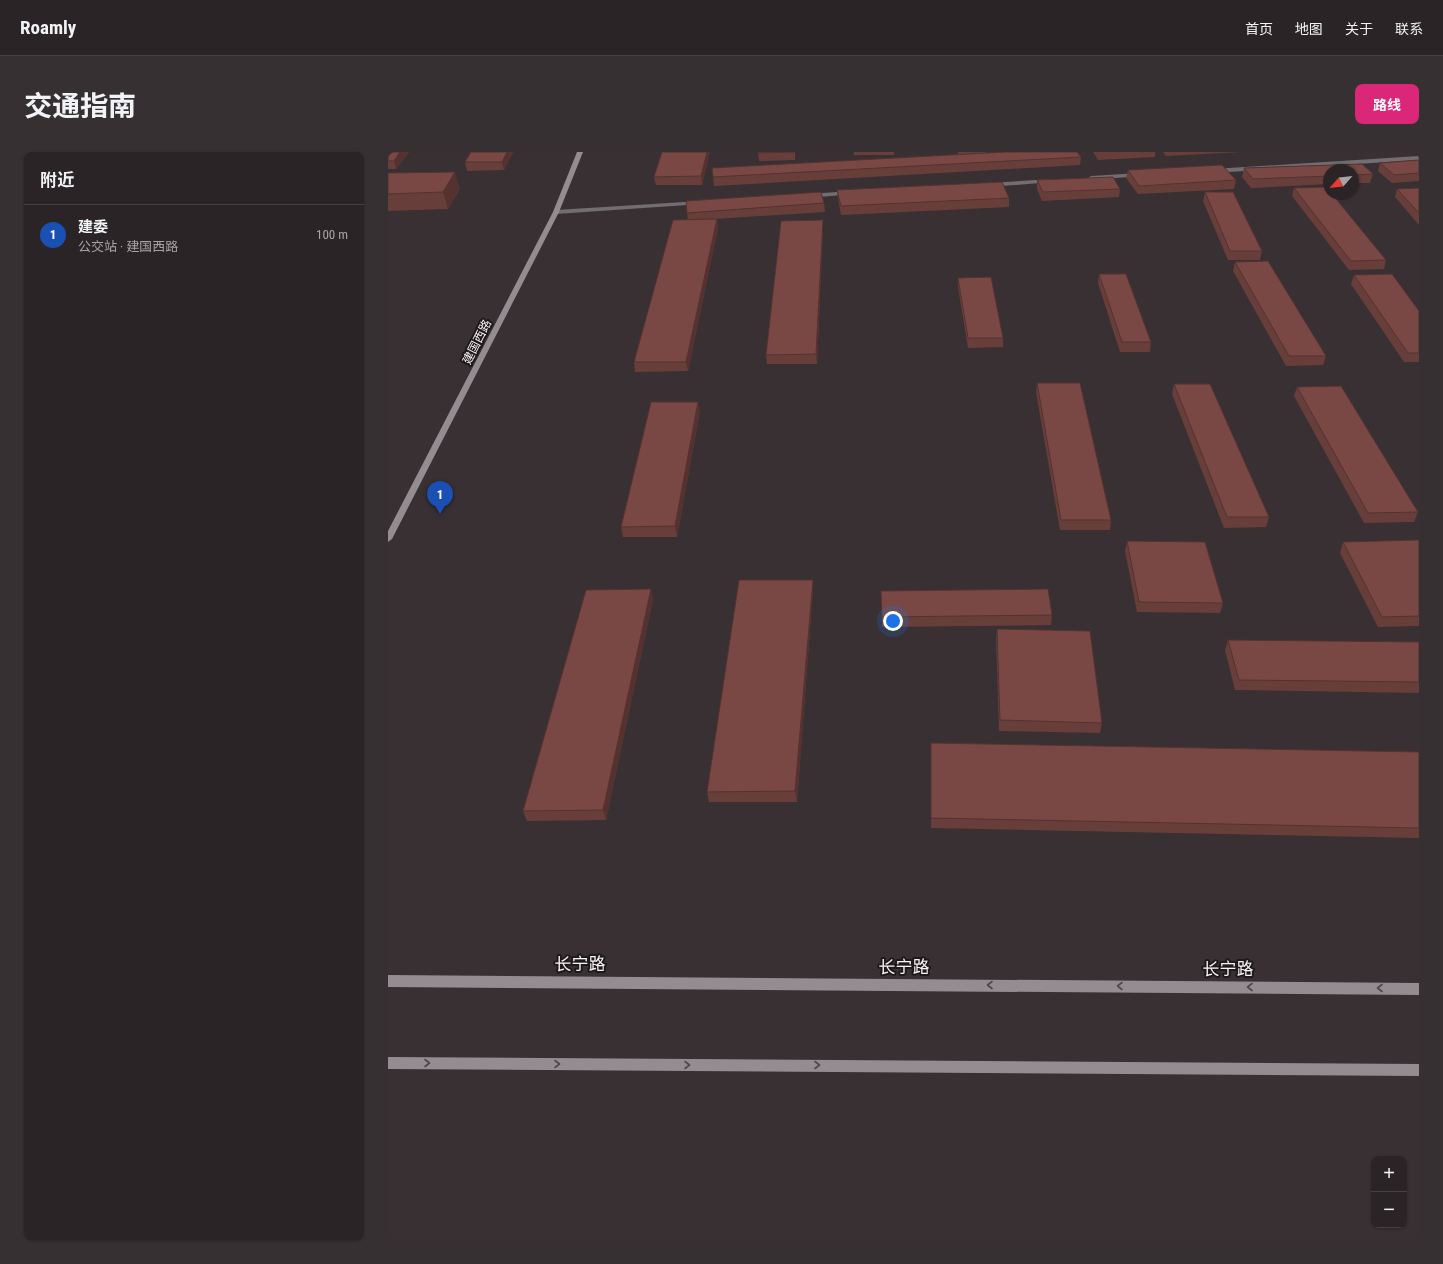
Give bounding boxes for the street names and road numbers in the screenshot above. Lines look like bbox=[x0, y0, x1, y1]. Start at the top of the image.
street label: 建国西路 bbox=[460, 317, 494, 367]
street label: 长宁路 bbox=[555, 954, 606, 974]
street label: 长宁路 bbox=[879, 957, 930, 977]
street label: 长宁路 bbox=[1203, 959, 1254, 979]

